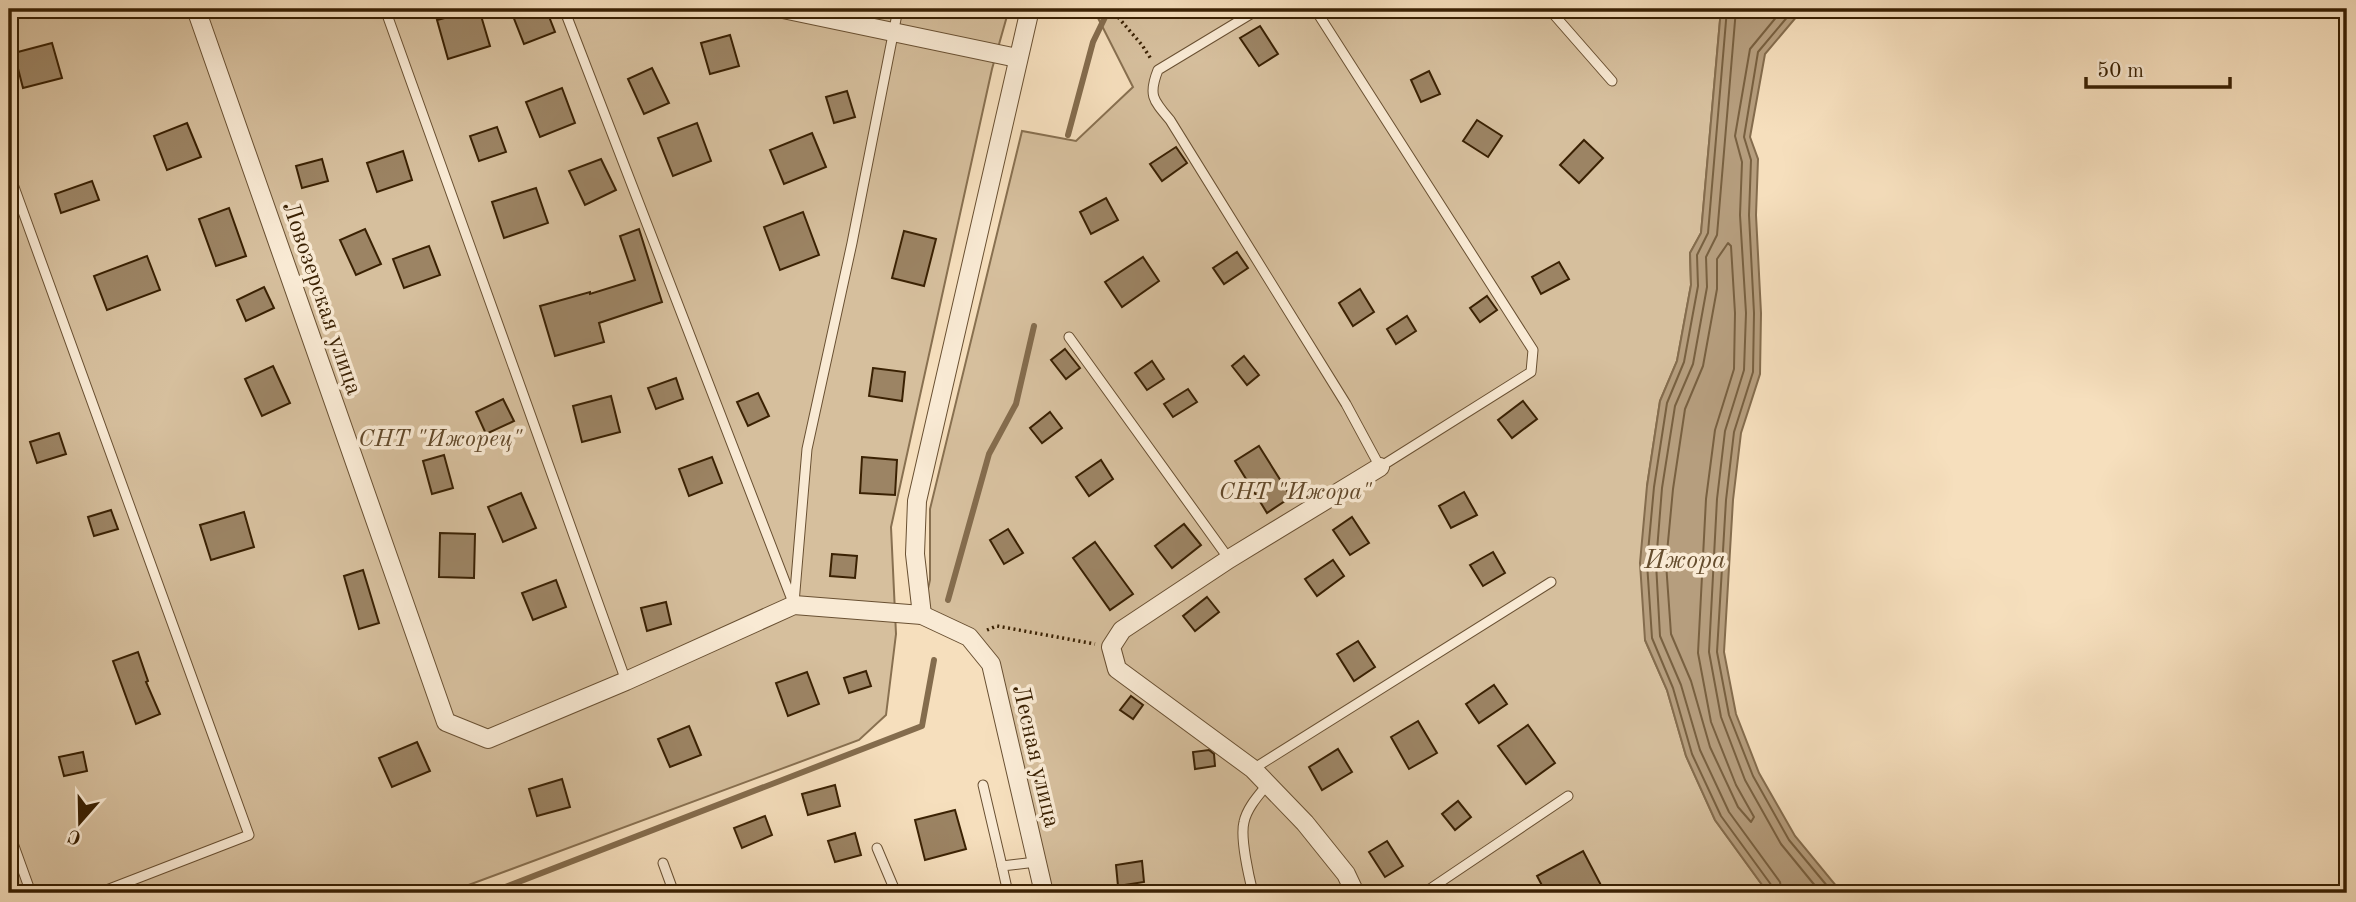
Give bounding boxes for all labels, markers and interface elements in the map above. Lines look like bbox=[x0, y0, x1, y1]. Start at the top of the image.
scale bar bbox=[2086, 46, 2230, 90]
text: 50 m bbox=[2097, 61, 2144, 82]
street label: Ловозерская улица bbox=[277, 199, 366, 399]
park label: СНТ "Ижорец" bbox=[358, 428, 523, 452]
park label: СНТ "Ижора" bbox=[1218, 481, 1373, 505]
water label: Ижора bbox=[1643, 548, 1726, 574]
street label: Лесная улица bbox=[1007, 683, 1063, 830]
north arrow bbox=[46, 786, 116, 856]
text: С bbox=[66, 825, 84, 847]

